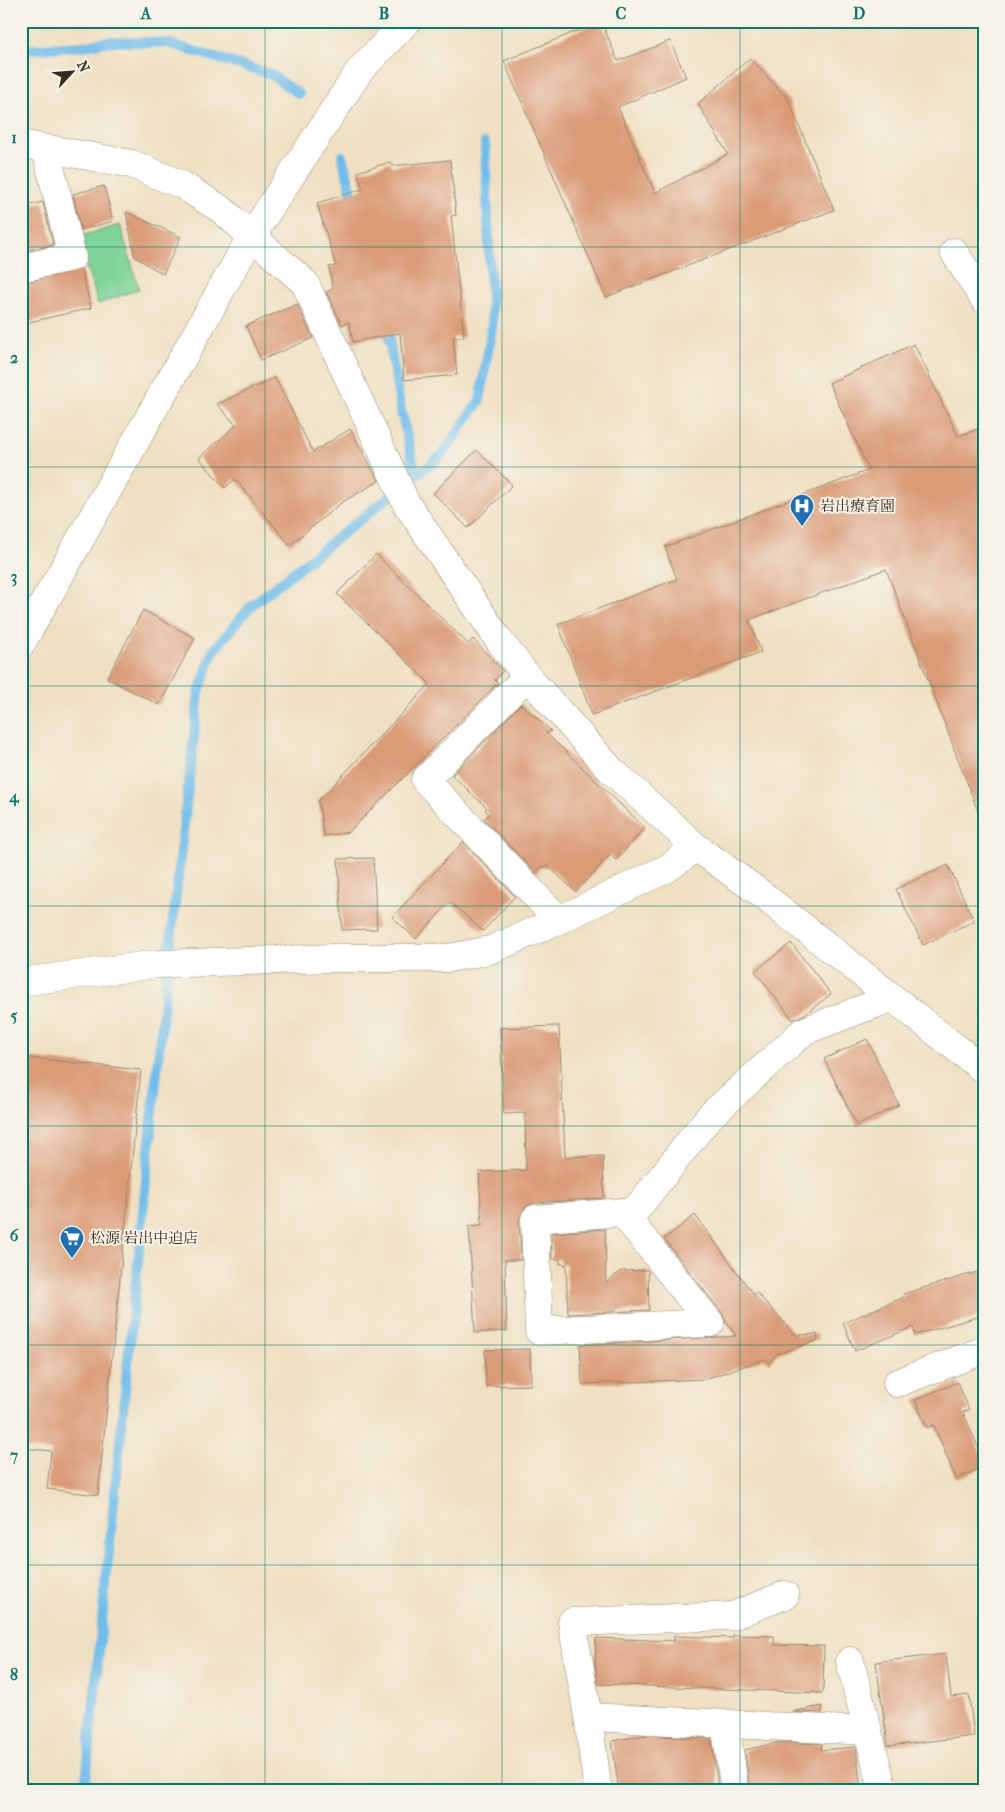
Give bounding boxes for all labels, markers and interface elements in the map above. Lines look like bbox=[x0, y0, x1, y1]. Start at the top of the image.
text: A bbox=[140, 4, 152, 23]
text: B bbox=[379, 4, 389, 23]
text: C bbox=[616, 4, 627, 23]
text: D bbox=[853, 4, 865, 23]
north arrow bbox=[48, 48, 98, 98]
text: N bbox=[73, 58, 93, 75]
text: 1 bbox=[11, 128, 17, 147]
text: 2 bbox=[10, 348, 18, 367]
hospital icon: 岩出療育園 bbox=[789, 493, 815, 527]
place label: 岩出療育園 bbox=[820, 497, 895, 515]
text: 3 bbox=[11, 567, 17, 587]
text: 4 bbox=[8, 787, 20, 807]
text: 5 bbox=[11, 1006, 18, 1025]
supermarket icon: 松源 岩出中迫店 bbox=[59, 1225, 85, 1259]
text: 6 bbox=[10, 1226, 19, 1245]
place label: 松源 岩出中迫店 bbox=[90, 1229, 198, 1247]
text: 7 bbox=[9, 1446, 18, 1465]
text: 8 bbox=[10, 1665, 18, 1684]

